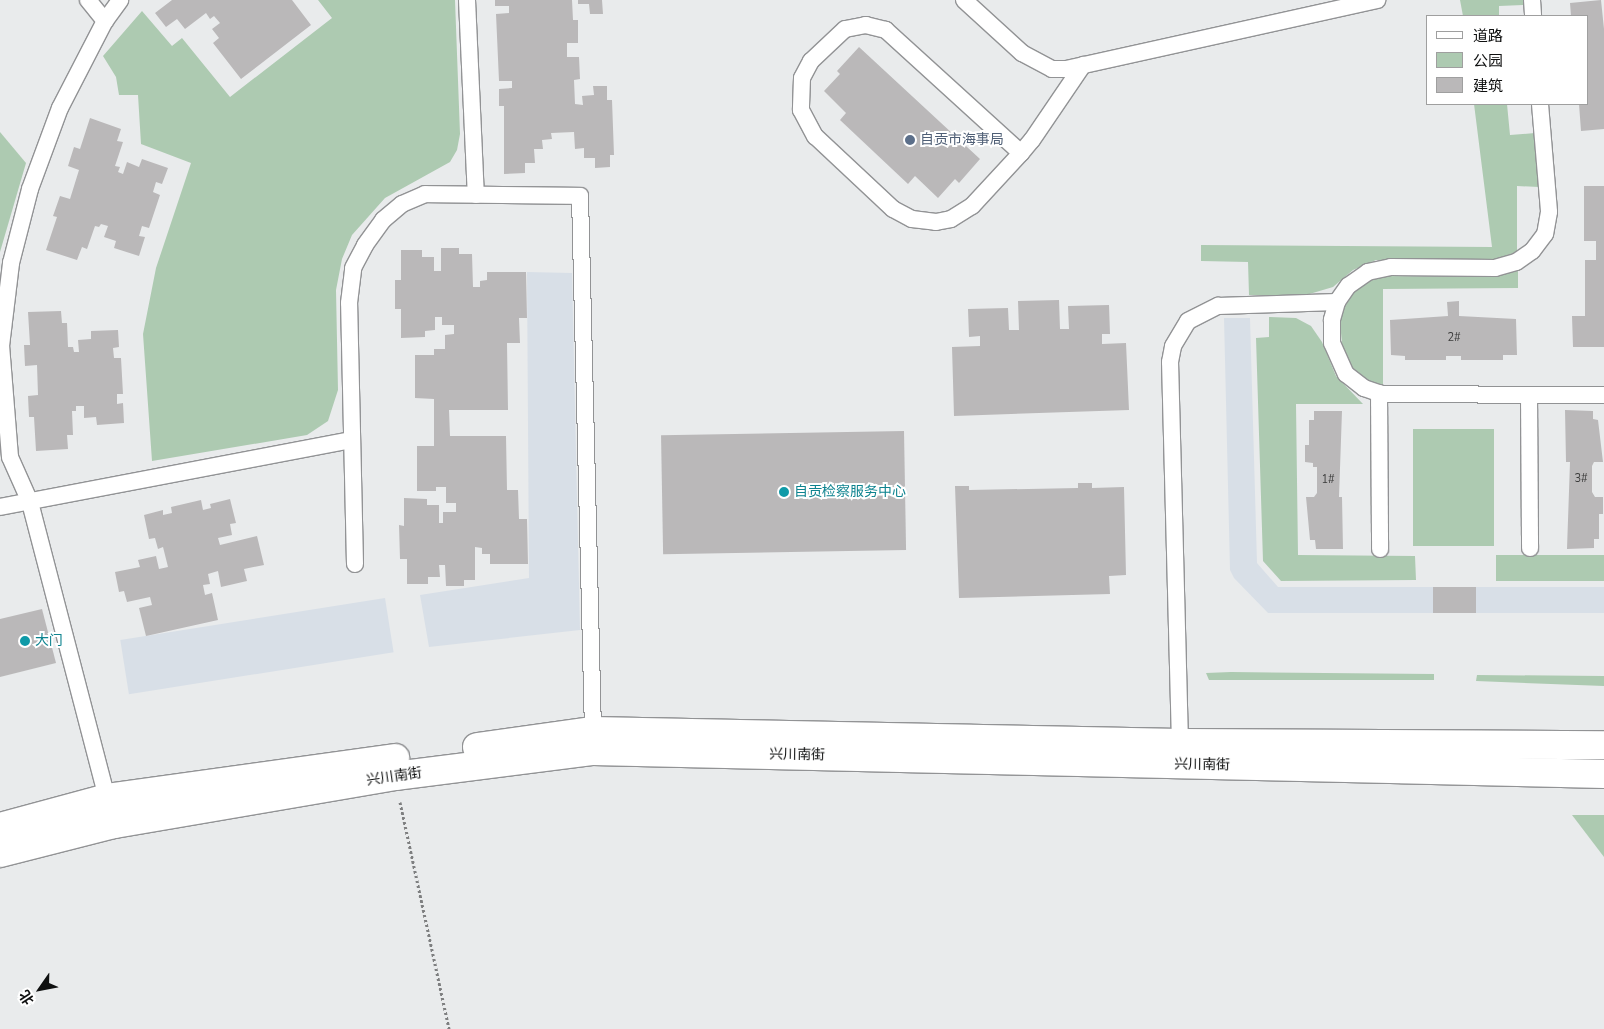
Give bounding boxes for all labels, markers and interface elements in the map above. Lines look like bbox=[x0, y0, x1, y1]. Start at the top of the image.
legend bbox=[1426, 15, 1589, 105]
text: 道路 bbox=[1473, 26, 1503, 46]
text: 公园 bbox=[1473, 51, 1503, 71]
text: 建筑 bbox=[1473, 76, 1503, 96]
place label: 自贡市海事局 bbox=[920, 132, 1004, 148]
marker: 自贡市海事局 bbox=[904, 134, 916, 146]
house number: 2# bbox=[1447, 331, 1461, 345]
house number: 3# bbox=[1574, 472, 1588, 486]
house number: 1# bbox=[1321, 473, 1335, 487]
place label: 自贡检察服务中心 bbox=[794, 484, 906, 500]
marker: 自贡检察服务中心 bbox=[778, 486, 790, 498]
place label: 大门 bbox=[35, 633, 63, 649]
marker: 大门 bbox=[19, 635, 31, 647]
street label: 兴川南街 bbox=[769, 746, 825, 764]
street label: 兴川南街 bbox=[1174, 756, 1230, 774]
street label: 兴川南街 bbox=[365, 765, 423, 789]
north arrow bbox=[15, 964, 65, 1014]
text: 北 bbox=[15, 986, 39, 1008]

